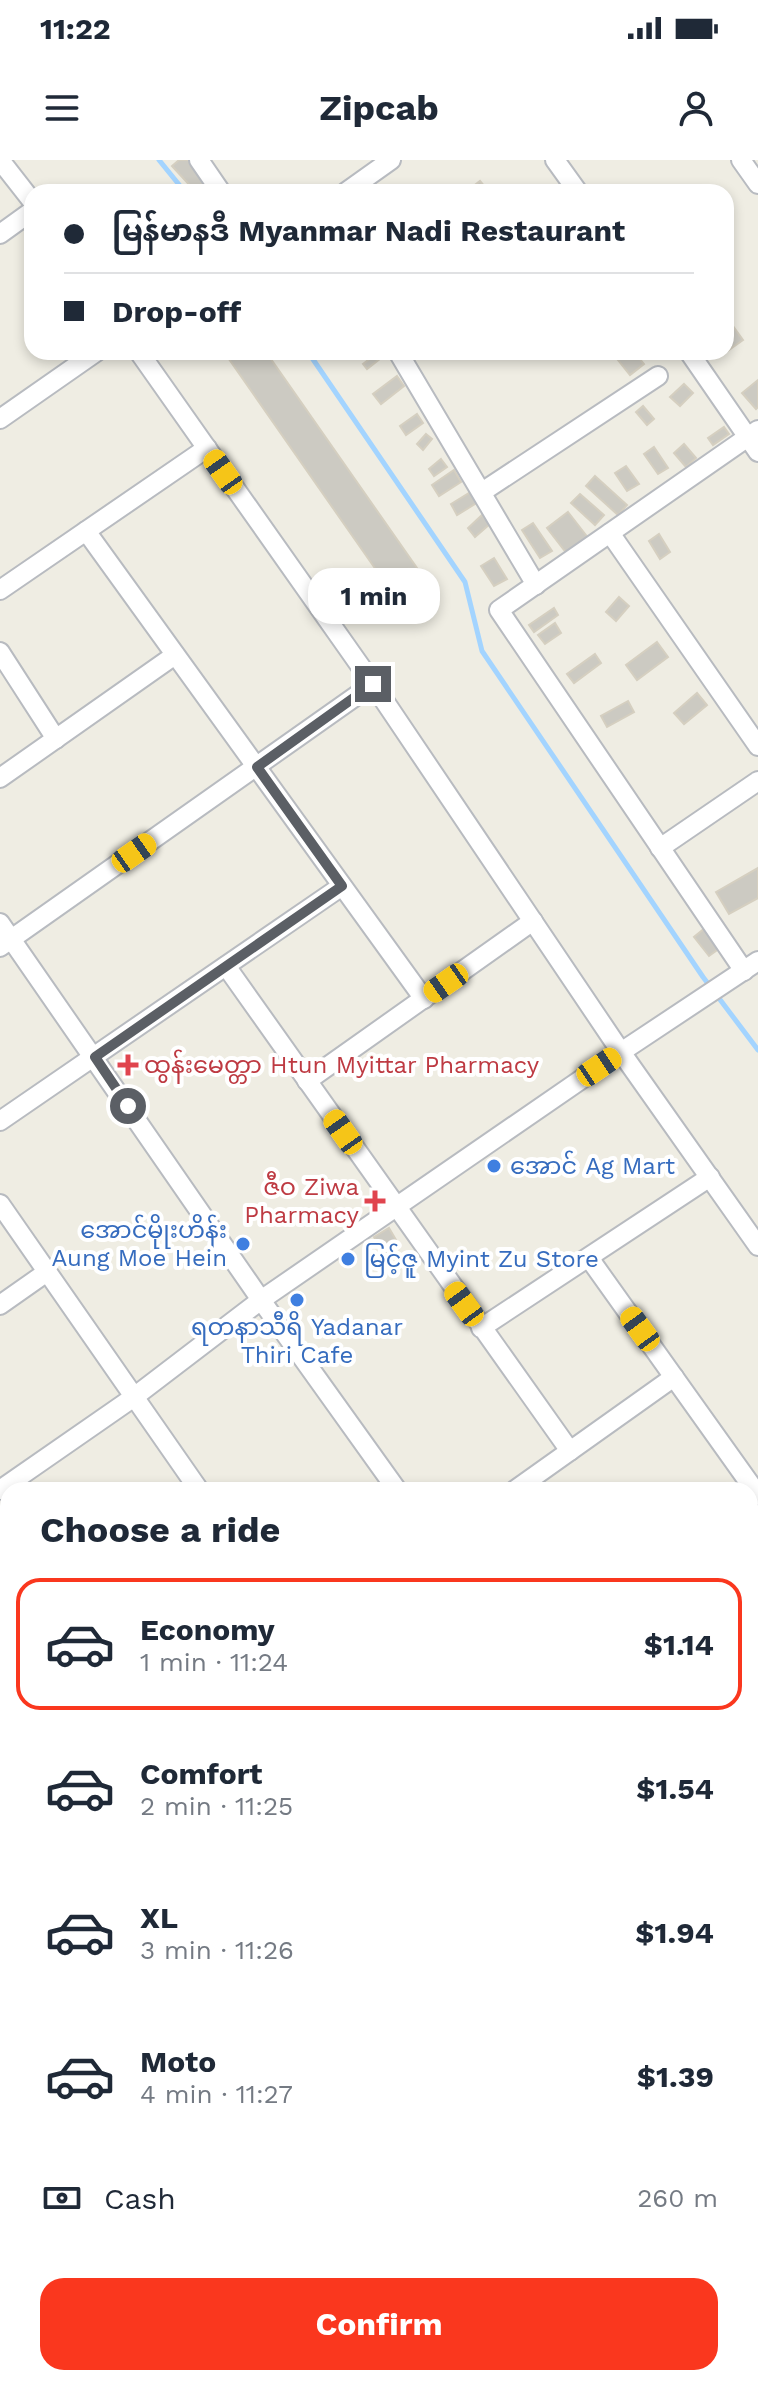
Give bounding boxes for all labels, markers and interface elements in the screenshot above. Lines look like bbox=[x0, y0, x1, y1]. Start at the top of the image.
text: 11:22 bbox=[40, 11, 111, 46]
icon: menu bbox=[40, 86, 84, 130]
icon: person bbox=[674, 86, 718, 130]
text: Zipcab bbox=[319, 87, 439, 129]
text: မြန်မာနဒီ Myanmar Nadi Restaurant bbox=[112, 213, 625, 248]
text: Drop-off bbox=[112, 294, 241, 329]
car bbox=[199, 445, 247, 499]
callout: 1 min bbox=[307, 568, 439, 624]
text: 1 min bbox=[341, 581, 407, 611]
route end bbox=[355, 666, 391, 702]
car bbox=[107, 829, 161, 877]
car bbox=[419, 959, 473, 1007]
car bbox=[572, 1044, 626, 1090]
place label: ထွန်းမေတ္တာ Htun Myittar Pharmacy bbox=[144, 1049, 540, 1084]
marker: ထွန်းမေတ္တာ Htun Myittar Pharmacy bbox=[119, 1056, 137, 1074]
route start bbox=[110, 1088, 146, 1124]
car bbox=[319, 1105, 367, 1159]
place label: အောင် Ag Mart bbox=[510, 1150, 675, 1180]
marker: အောင် Ag Mart bbox=[485, 1157, 503, 1175]
place label: ဇီဝ Ziwa Pharmacy bbox=[244, 1171, 360, 1229]
marker: ဇီဝ Ziwa Pharmacy bbox=[366, 1192, 384, 1210]
place label: အောင်မိုုးဟိန်း Aung Moe Hein bbox=[52, 1214, 227, 1272]
marker: အောင်မိုုးဟိန်း Aung Moe Hein bbox=[234, 1235, 252, 1253]
place label: မြင့်ဇူ Myint Zu Store bbox=[364, 1243, 599, 1278]
marker: မြင့်ဇူ Myint Zu Store bbox=[339, 1250, 357, 1268]
car bbox=[440, 1278, 488, 1330]
marker: ရတနာသီရိ Yadanar Thiri Cafe bbox=[288, 1291, 306, 1309]
car bbox=[616, 1303, 664, 1355]
place label: ရတနာသီရိ Yadanar Thiri Cafe bbox=[191, 1311, 403, 1369]
text: Choose a ride bbox=[40, 1509, 280, 1551]
icon: car bbox=[44, 1608, 116, 1680]
text: Economy bbox=[140, 1612, 275, 1647]
text: $1.14 bbox=[644, 1627, 714, 1662]
text: 1 min · 11:24 bbox=[140, 1647, 288, 1677]
icon: car bbox=[44, 1752, 116, 1824]
text: Comfort bbox=[140, 1756, 262, 1791]
text: $1.54 bbox=[636, 1771, 714, 1806]
text: 2 min · 11:25 bbox=[140, 1791, 293, 1821]
icon: car bbox=[44, 1896, 116, 1968]
text: XL bbox=[140, 1900, 178, 1935]
text: $1.94 bbox=[635, 1915, 714, 1950]
text: 3 min · 11:26 bbox=[140, 1935, 294, 1965]
icon: car bbox=[44, 2040, 116, 2112]
text: Moto bbox=[140, 2044, 216, 2079]
text: $1.39 bbox=[637, 2059, 714, 2094]
text: 4 min · 11:27 bbox=[140, 2079, 293, 2109]
icon: cash bbox=[40, 2176, 84, 2220]
text: Cash bbox=[104, 2181, 176, 2216]
text: 260 m bbox=[637, 2183, 718, 2213]
button: Confirm bbox=[40, 2278, 718, 2370]

